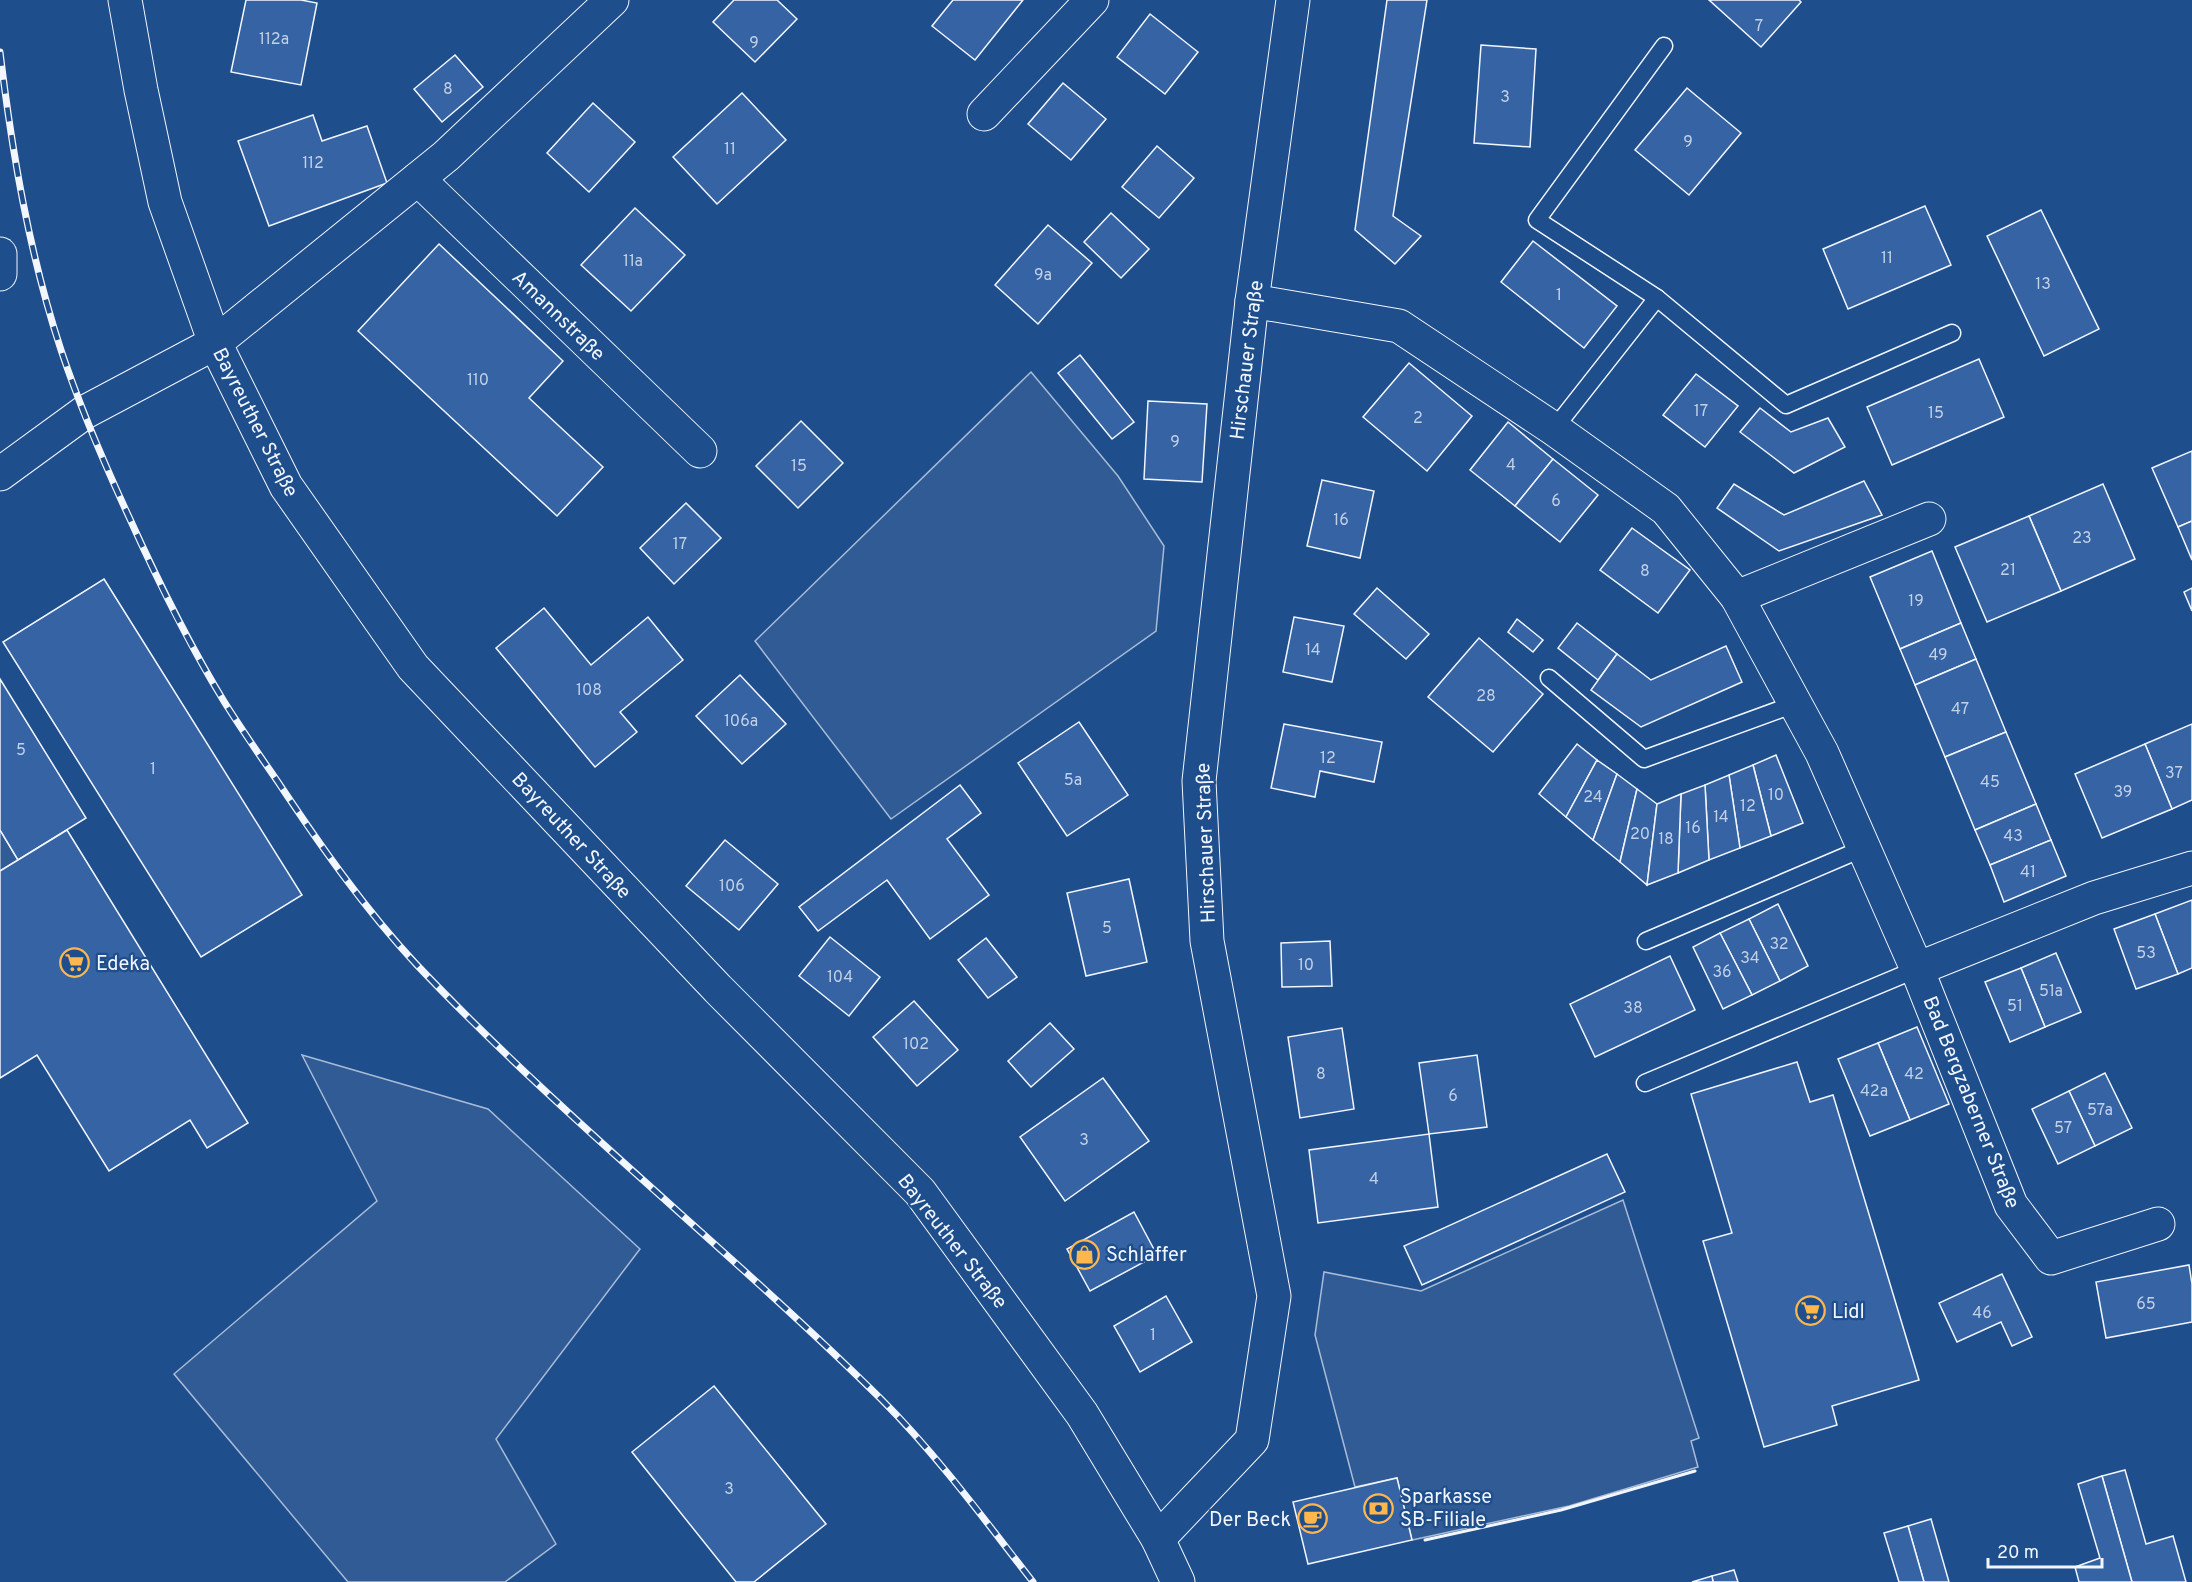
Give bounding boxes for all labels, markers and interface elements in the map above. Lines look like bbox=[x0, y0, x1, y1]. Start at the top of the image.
house number: 7 bbox=[1755, 17, 1763, 37]
house number: 112a bbox=[259, 30, 289, 50]
house number: 9 bbox=[749, 34, 759, 54]
house number: 8 bbox=[443, 80, 453, 100]
house number: 3 bbox=[1500, 88, 1510, 108]
house number: 9 bbox=[1683, 133, 1693, 153]
house number: 11 bbox=[724, 140, 736, 160]
house number: 112 bbox=[302, 154, 324, 174]
house number: 11 bbox=[1881, 249, 1893, 269]
house number: 11a bbox=[623, 252, 643, 272]
street label: Amannstraße bbox=[505, 265, 610, 367]
house number: 9a bbox=[1034, 266, 1052, 286]
house number: 13 bbox=[2035, 275, 2051, 295]
street label: Hirschauer Straße bbox=[1225, 279, 1271, 442]
house number: 1 bbox=[1556, 286, 1562, 306]
street label: Bayreuther Straße bbox=[205, 344, 303, 502]
house number: 110 bbox=[467, 371, 489, 391]
house number: 17 bbox=[1694, 402, 1708, 422]
house number: 15 bbox=[1928, 404, 1944, 424]
house number: 2 bbox=[1413, 409, 1423, 429]
house number: 9 bbox=[1170, 433, 1180, 453]
house number: 4 bbox=[1506, 456, 1516, 476]
house number: 15 bbox=[791, 457, 807, 477]
house number: 6 bbox=[1551, 492, 1561, 512]
house number: 16 bbox=[1333, 511, 1349, 531]
house number: 23 bbox=[2072, 529, 2092, 549]
house number: 17 bbox=[673, 535, 687, 555]
house number: 21 bbox=[2000, 561, 2016, 581]
house number: 8 bbox=[1640, 562, 1650, 582]
house number: 19 bbox=[1908, 592, 1924, 612]
house number: 14 bbox=[1305, 641, 1321, 661]
house number: 49 bbox=[1928, 646, 1948, 666]
house number: 108 bbox=[576, 681, 602, 701]
house number: 28 bbox=[1476, 687, 1496, 707]
house number: 47 bbox=[1951, 700, 1969, 720]
house number: 106a bbox=[724, 712, 758, 732]
house number: 5 bbox=[16, 741, 26, 761]
house number: 12 bbox=[1320, 749, 1336, 769]
house number: 1 bbox=[150, 760, 156, 780]
street label: Hirschauer Straße bbox=[1191, 762, 1223, 924]
house number: 37 bbox=[2165, 764, 2183, 784]
street label: Bayreuther Straße bbox=[505, 767, 636, 905]
house number: 5a bbox=[1064, 771, 1082, 791]
house number: 45 bbox=[1980, 773, 2000, 793]
house number: 39 bbox=[2114, 783, 2132, 803]
house number: 10 bbox=[1768, 786, 1784, 806]
house number: 24 bbox=[1583, 788, 1603, 808]
house number: 12 bbox=[1740, 797, 1756, 817]
house number: 14 bbox=[1713, 808, 1729, 828]
house number: 16 bbox=[1685, 819, 1701, 839]
house number: 20 bbox=[1630, 825, 1650, 845]
house number: 43 bbox=[2003, 827, 2023, 847]
house number: 18 bbox=[1658, 830, 1674, 850]
house number: 41 bbox=[2020, 863, 2036, 883]
house number: 106 bbox=[719, 877, 745, 897]
house number: 5 bbox=[1102, 919, 1112, 939]
house number: 32 bbox=[1769, 935, 1789, 955]
house number: 53 bbox=[2136, 944, 2156, 964]
supermarket icon: Edeka bbox=[59, 947, 91, 979]
house number: 34 bbox=[1740, 949, 1760, 969]
place label: Edeka bbox=[96, 952, 150, 978]
house number: 10 bbox=[1298, 956, 1314, 976]
house number: 36 bbox=[1712, 963, 1732, 983]
house number: 104 bbox=[827, 968, 853, 988]
house number: 51a bbox=[2039, 982, 2063, 1002]
street label: Bad Bergzaberner Straße bbox=[1916, 993, 2025, 1213]
house number: 51 bbox=[2007, 997, 2023, 1017]
house number: 38 bbox=[1623, 999, 1643, 1019]
house number: 102 bbox=[903, 1035, 929, 1055]
house number: 8 bbox=[1316, 1065, 1326, 1085]
house number: 42 bbox=[1904, 1065, 1924, 1085]
house number: 42a bbox=[1860, 1082, 1888, 1102]
house number: 6 bbox=[1448, 1087, 1458, 1107]
house number: 57a bbox=[2087, 1101, 2113, 1121]
house number: 57 bbox=[2054, 1119, 2072, 1139]
house number: 3 bbox=[1079, 1131, 1089, 1151]
street label: Bayreuther Straße bbox=[891, 1170, 1012, 1315]
house number: 4 bbox=[1369, 1170, 1379, 1190]
shop icon: Schlaffer bbox=[1069, 1238, 1101, 1270]
place label: Schlaffer bbox=[1106, 1243, 1187, 1269]
supermarket icon: Lidl bbox=[1795, 1295, 1827, 1327]
house number: 65 bbox=[2136, 1295, 2156, 1315]
place label: Lidl bbox=[1832, 1300, 1865, 1326]
house number: 46 bbox=[1972, 1304, 1992, 1324]
house number: 1 bbox=[1150, 1326, 1156, 1346]
house number: 3 bbox=[724, 1480, 734, 1500]
place label: Sparkasse SB-Filiale bbox=[1400, 1485, 1492, 1534]
bank icon: Sparkasse SB-Filiale bbox=[1363, 1492, 1395, 1524]
cafe icon: Der Beck bbox=[1296, 1503, 1328, 1535]
place label: Der Beck bbox=[1209, 1508, 1291, 1534]
scale bar bbox=[1988, 1531, 2102, 1569]
text: 20 m bbox=[1997, 1542, 2039, 1565]

